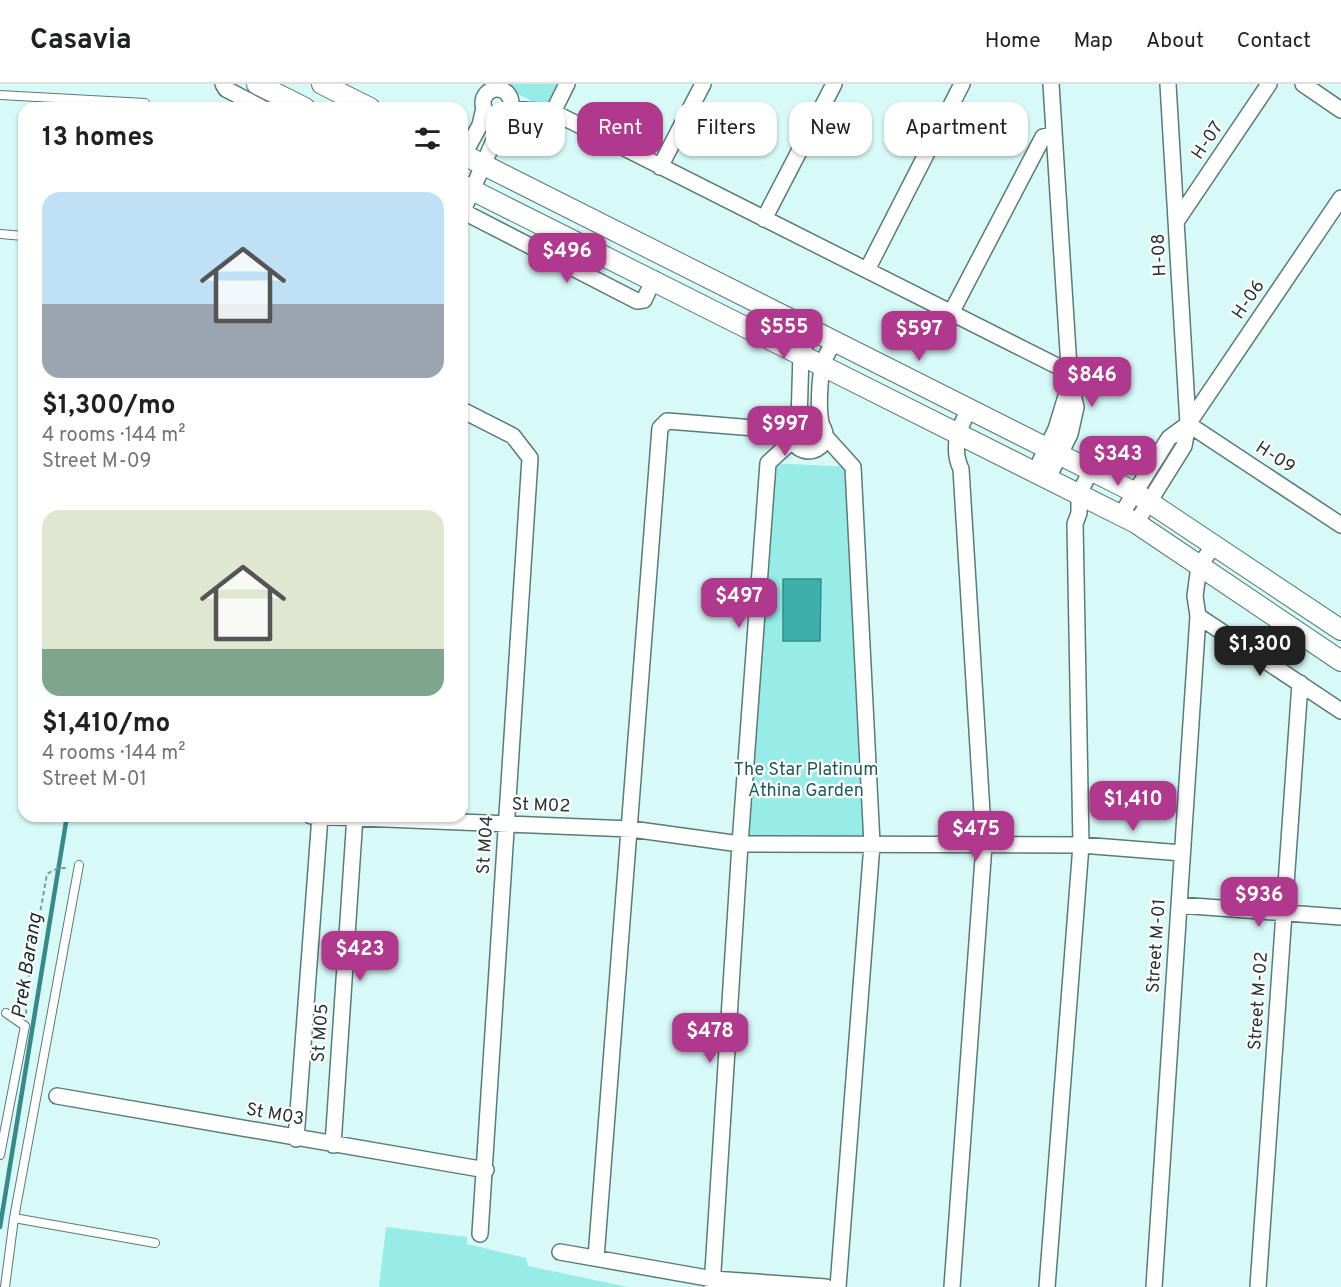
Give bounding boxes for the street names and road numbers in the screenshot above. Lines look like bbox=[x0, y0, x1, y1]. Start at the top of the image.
street label: H-07 bbox=[1187, 118, 1229, 164]
street label: H-08 bbox=[1147, 233, 1173, 277]
street label: H-06 bbox=[1227, 276, 1271, 324]
street label: H-09 bbox=[1251, 437, 1299, 479]
street label: St M02 bbox=[511, 793, 571, 819]
street label: St M04 bbox=[472, 815, 500, 875]
street label: Street M-01 bbox=[1142, 898, 1172, 994]
street label: Street M-02 bbox=[1244, 951, 1274, 1051]
street label: St M05 bbox=[307, 1003, 335, 1063]
street label: St M03 bbox=[244, 1099, 306, 1131]

